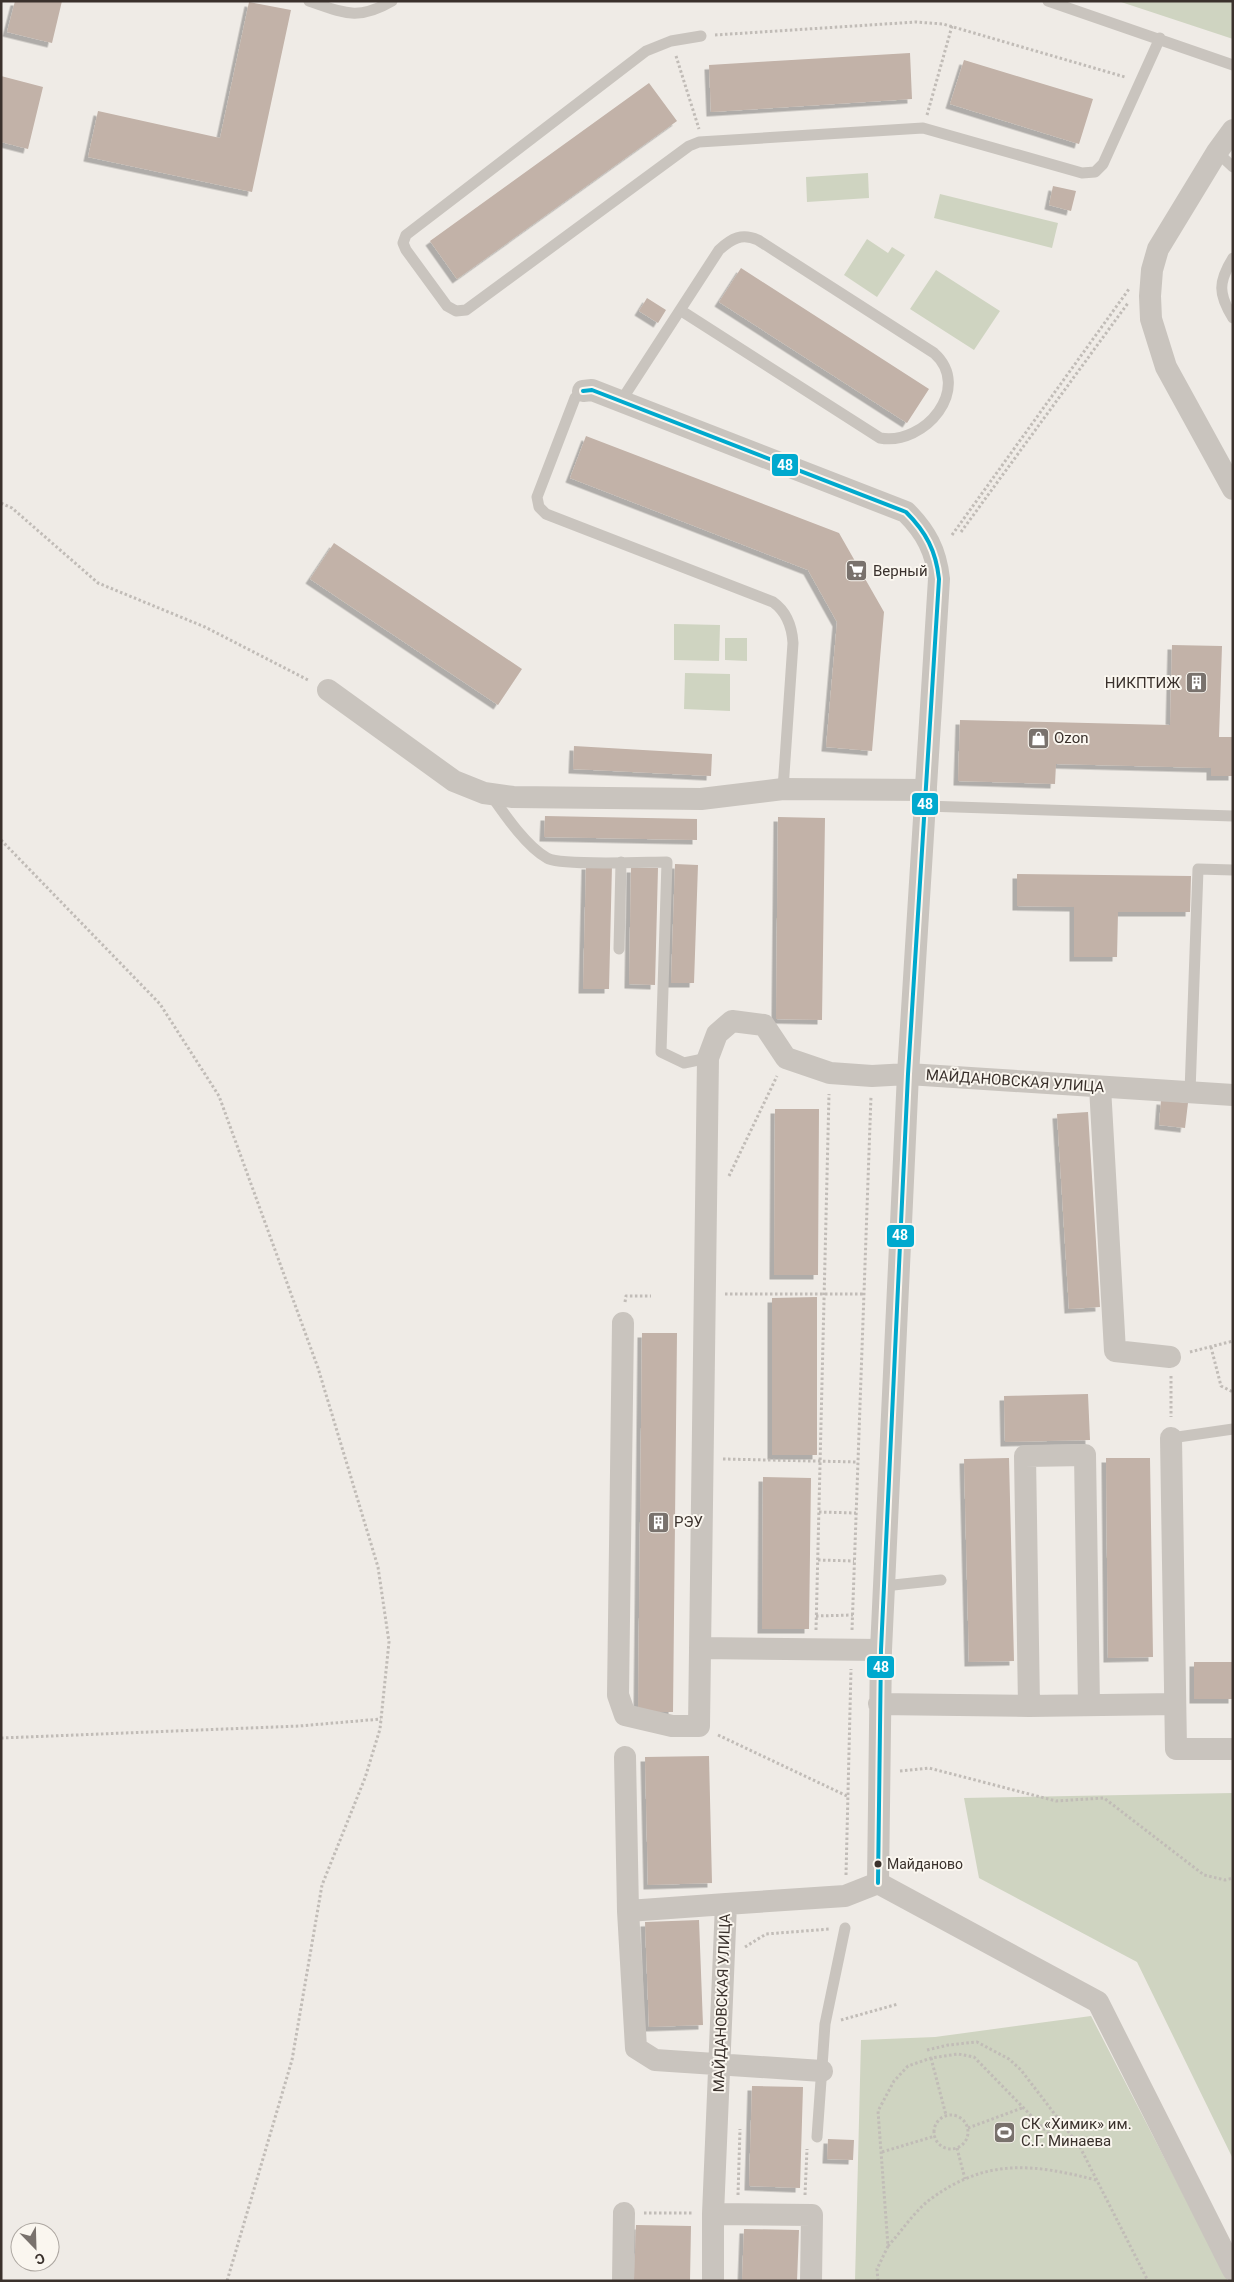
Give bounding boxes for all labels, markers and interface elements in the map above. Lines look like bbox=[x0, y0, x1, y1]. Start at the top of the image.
line badge: 48 bbox=[771, 453, 799, 477]
text: 48 bbox=[777, 457, 793, 473]
supermarket icon: Верный bbox=[845, 559, 869, 583]
place label: Верный bbox=[873, 562, 928, 580]
building icon: НИКПТИЖ bbox=[1184, 671, 1208, 695]
place label: НИКПТИЖ bbox=[1105, 674, 1180, 692]
shop icon: Ozon bbox=[1026, 726, 1050, 750]
place label: Ozon bbox=[1054, 729, 1088, 747]
line badge: 48 bbox=[911, 792, 939, 816]
text: 48 bbox=[917, 796, 933, 812]
street label: МАЙДАНОВСКАЯ УЛИЦА bbox=[925, 1066, 1105, 1096]
line badge: 48 bbox=[886, 1224, 915, 1248]
text: 48 bbox=[892, 1227, 908, 1243]
building icon: РЭУ bbox=[646, 1510, 670, 1534]
place label: РЭУ bbox=[674, 1513, 703, 1531]
line badge: 48 bbox=[866, 1655, 895, 1679]
text: 48 bbox=[873, 1659, 889, 1675]
place label: Майданово bbox=[887, 1856, 963, 1872]
marker: Майданово bbox=[873, 1859, 883, 1869]
street label: МАЙДАНОВСКАЯ УЛИЦА bbox=[710, 1913, 734, 2093]
place label: СК «Химик» им. С.Г. Минаева bbox=[1021, 2115, 1132, 2150]
sports icon: СК «Химик» им. С.Г. Минаева bbox=[993, 2121, 1017, 2145]
north arrow bbox=[10, 2222, 60, 2272]
text: С bbox=[33, 2250, 47, 2268]

